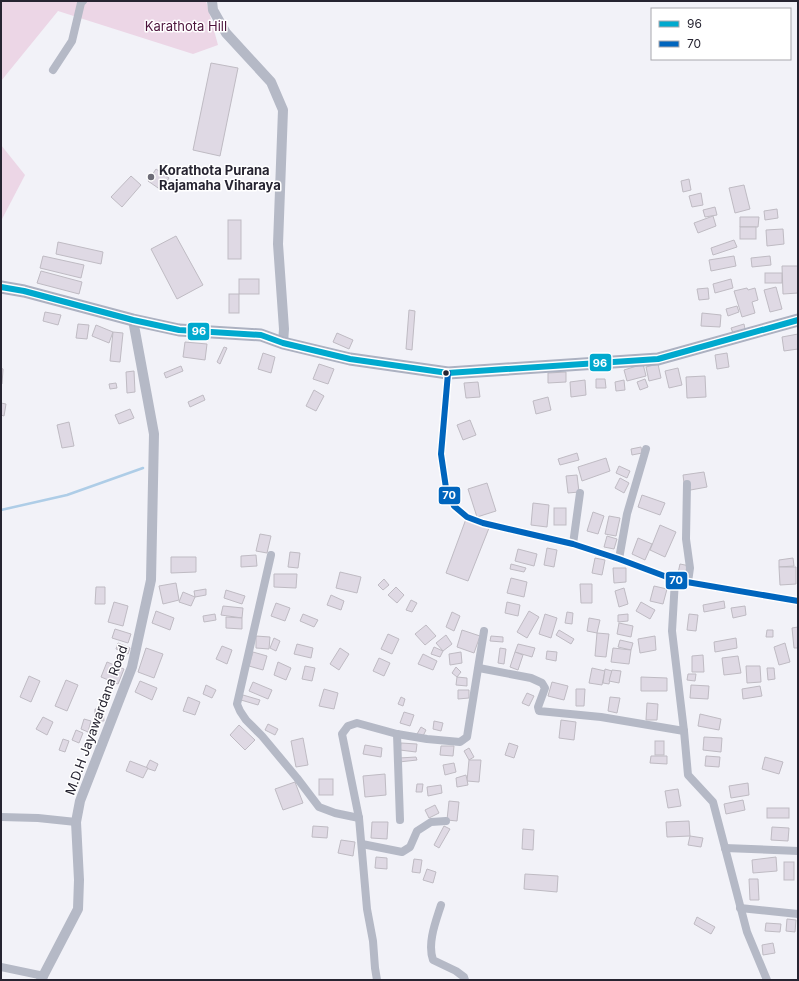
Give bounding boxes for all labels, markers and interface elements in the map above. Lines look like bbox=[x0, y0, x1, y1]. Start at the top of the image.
legend bbox=[651, 8, 791, 60]
text: 96 bbox=[687, 16, 702, 31]
park label: Karathota Hill bbox=[145, 18, 227, 34]
text: 70 bbox=[687, 36, 701, 51]
place label: Korathota Purana Rajamaha Viharaya bbox=[159, 162, 281, 193]
marker: Korathota Purana Rajamaha Viharaya bbox=[146, 172, 156, 182]
line badge: 96 bbox=[187, 322, 210, 341]
text: 96 bbox=[192, 324, 206, 338]
line badge: 96 bbox=[589, 353, 612, 372]
text: 96 bbox=[593, 356, 607, 370]
unlabelled marker bbox=[441, 368, 451, 378]
line badge: 70 bbox=[438, 486, 461, 505]
text: 70 bbox=[442, 488, 456, 502]
line badge: 70 bbox=[665, 571, 688, 590]
text: 70 bbox=[669, 573, 683, 587]
street label: M.D.H Jayawardana Road bbox=[61, 643, 131, 797]

